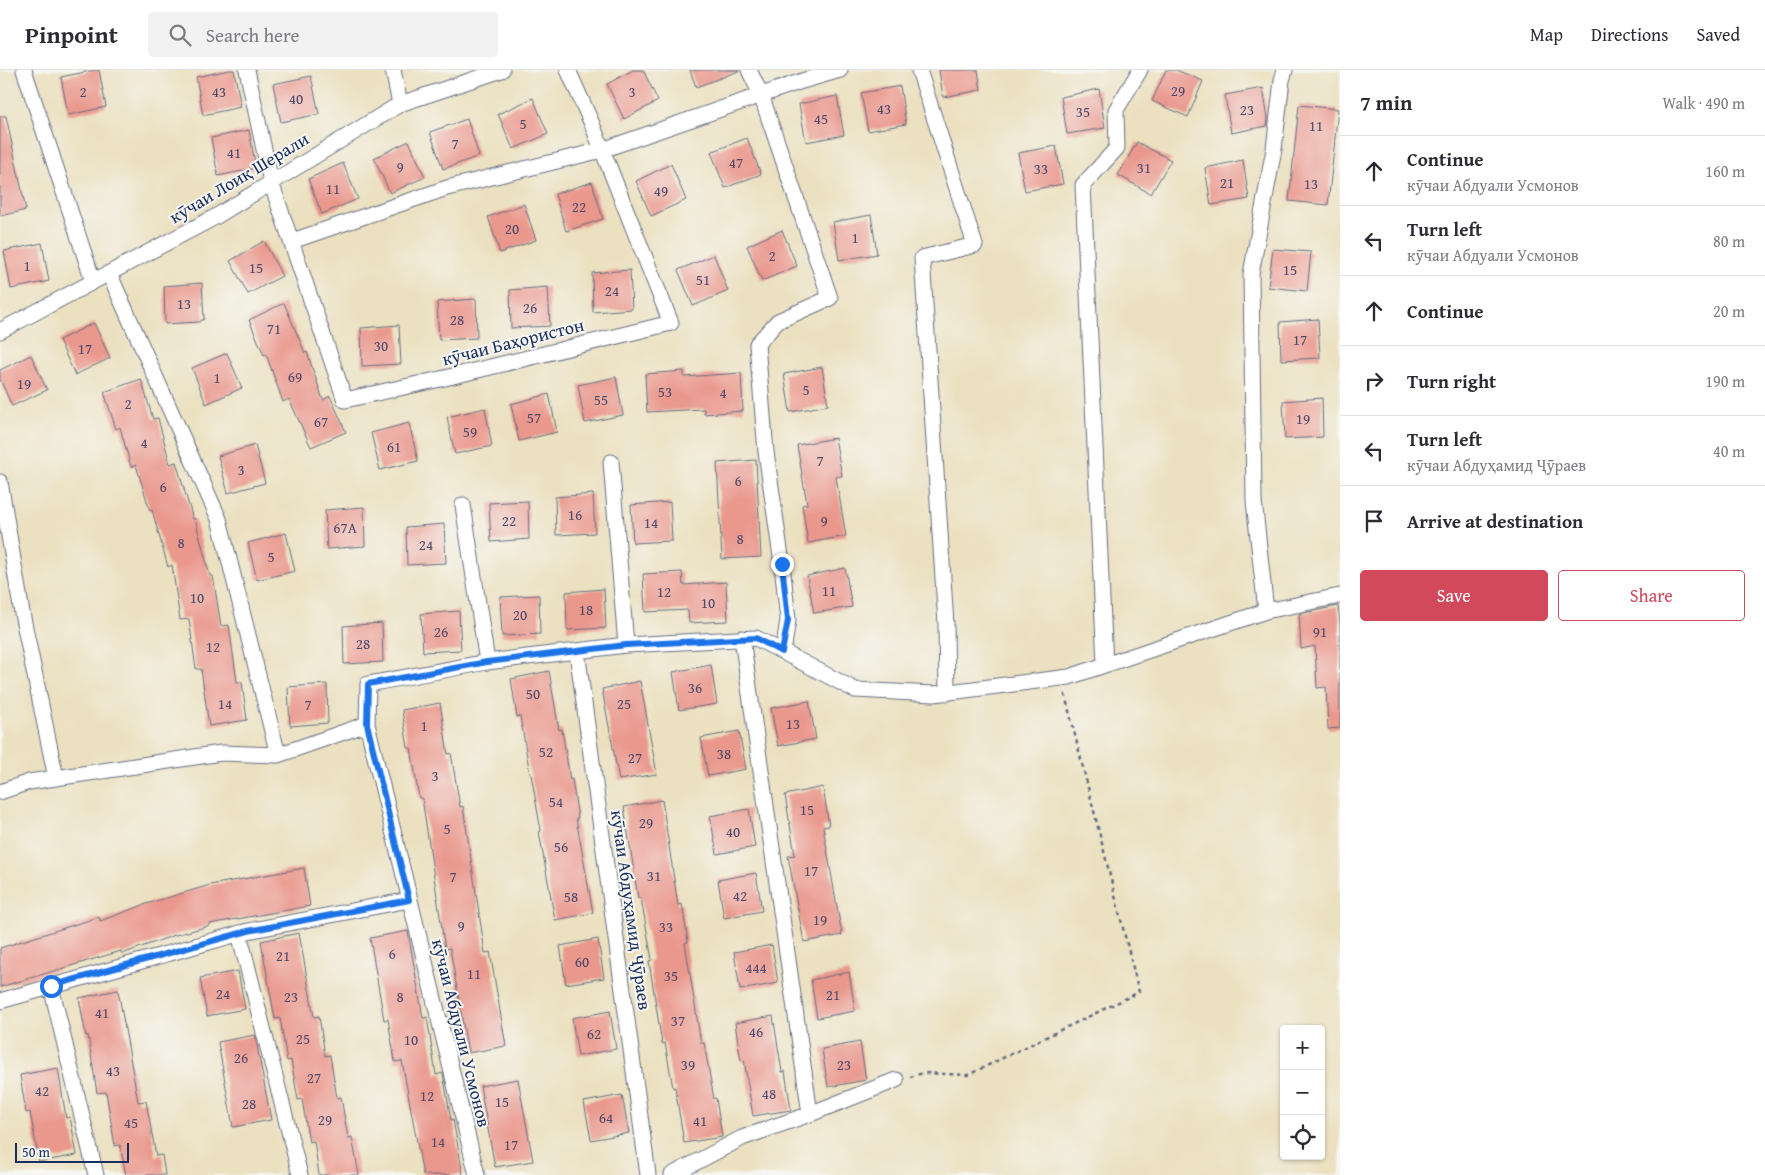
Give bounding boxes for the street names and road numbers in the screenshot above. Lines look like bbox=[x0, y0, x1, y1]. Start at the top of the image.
street label: кӯчаи Лоиқ Шерали bbox=[164, 125, 314, 230]
street label: кӯчаи Баҳористон bbox=[439, 311, 587, 372]
street label: кӯчаи Абдуҳамид Ҷӯраев bbox=[604, 808, 659, 1012]
street label: кӯчаи Абдуали Усмонов bbox=[425, 936, 498, 1130]

